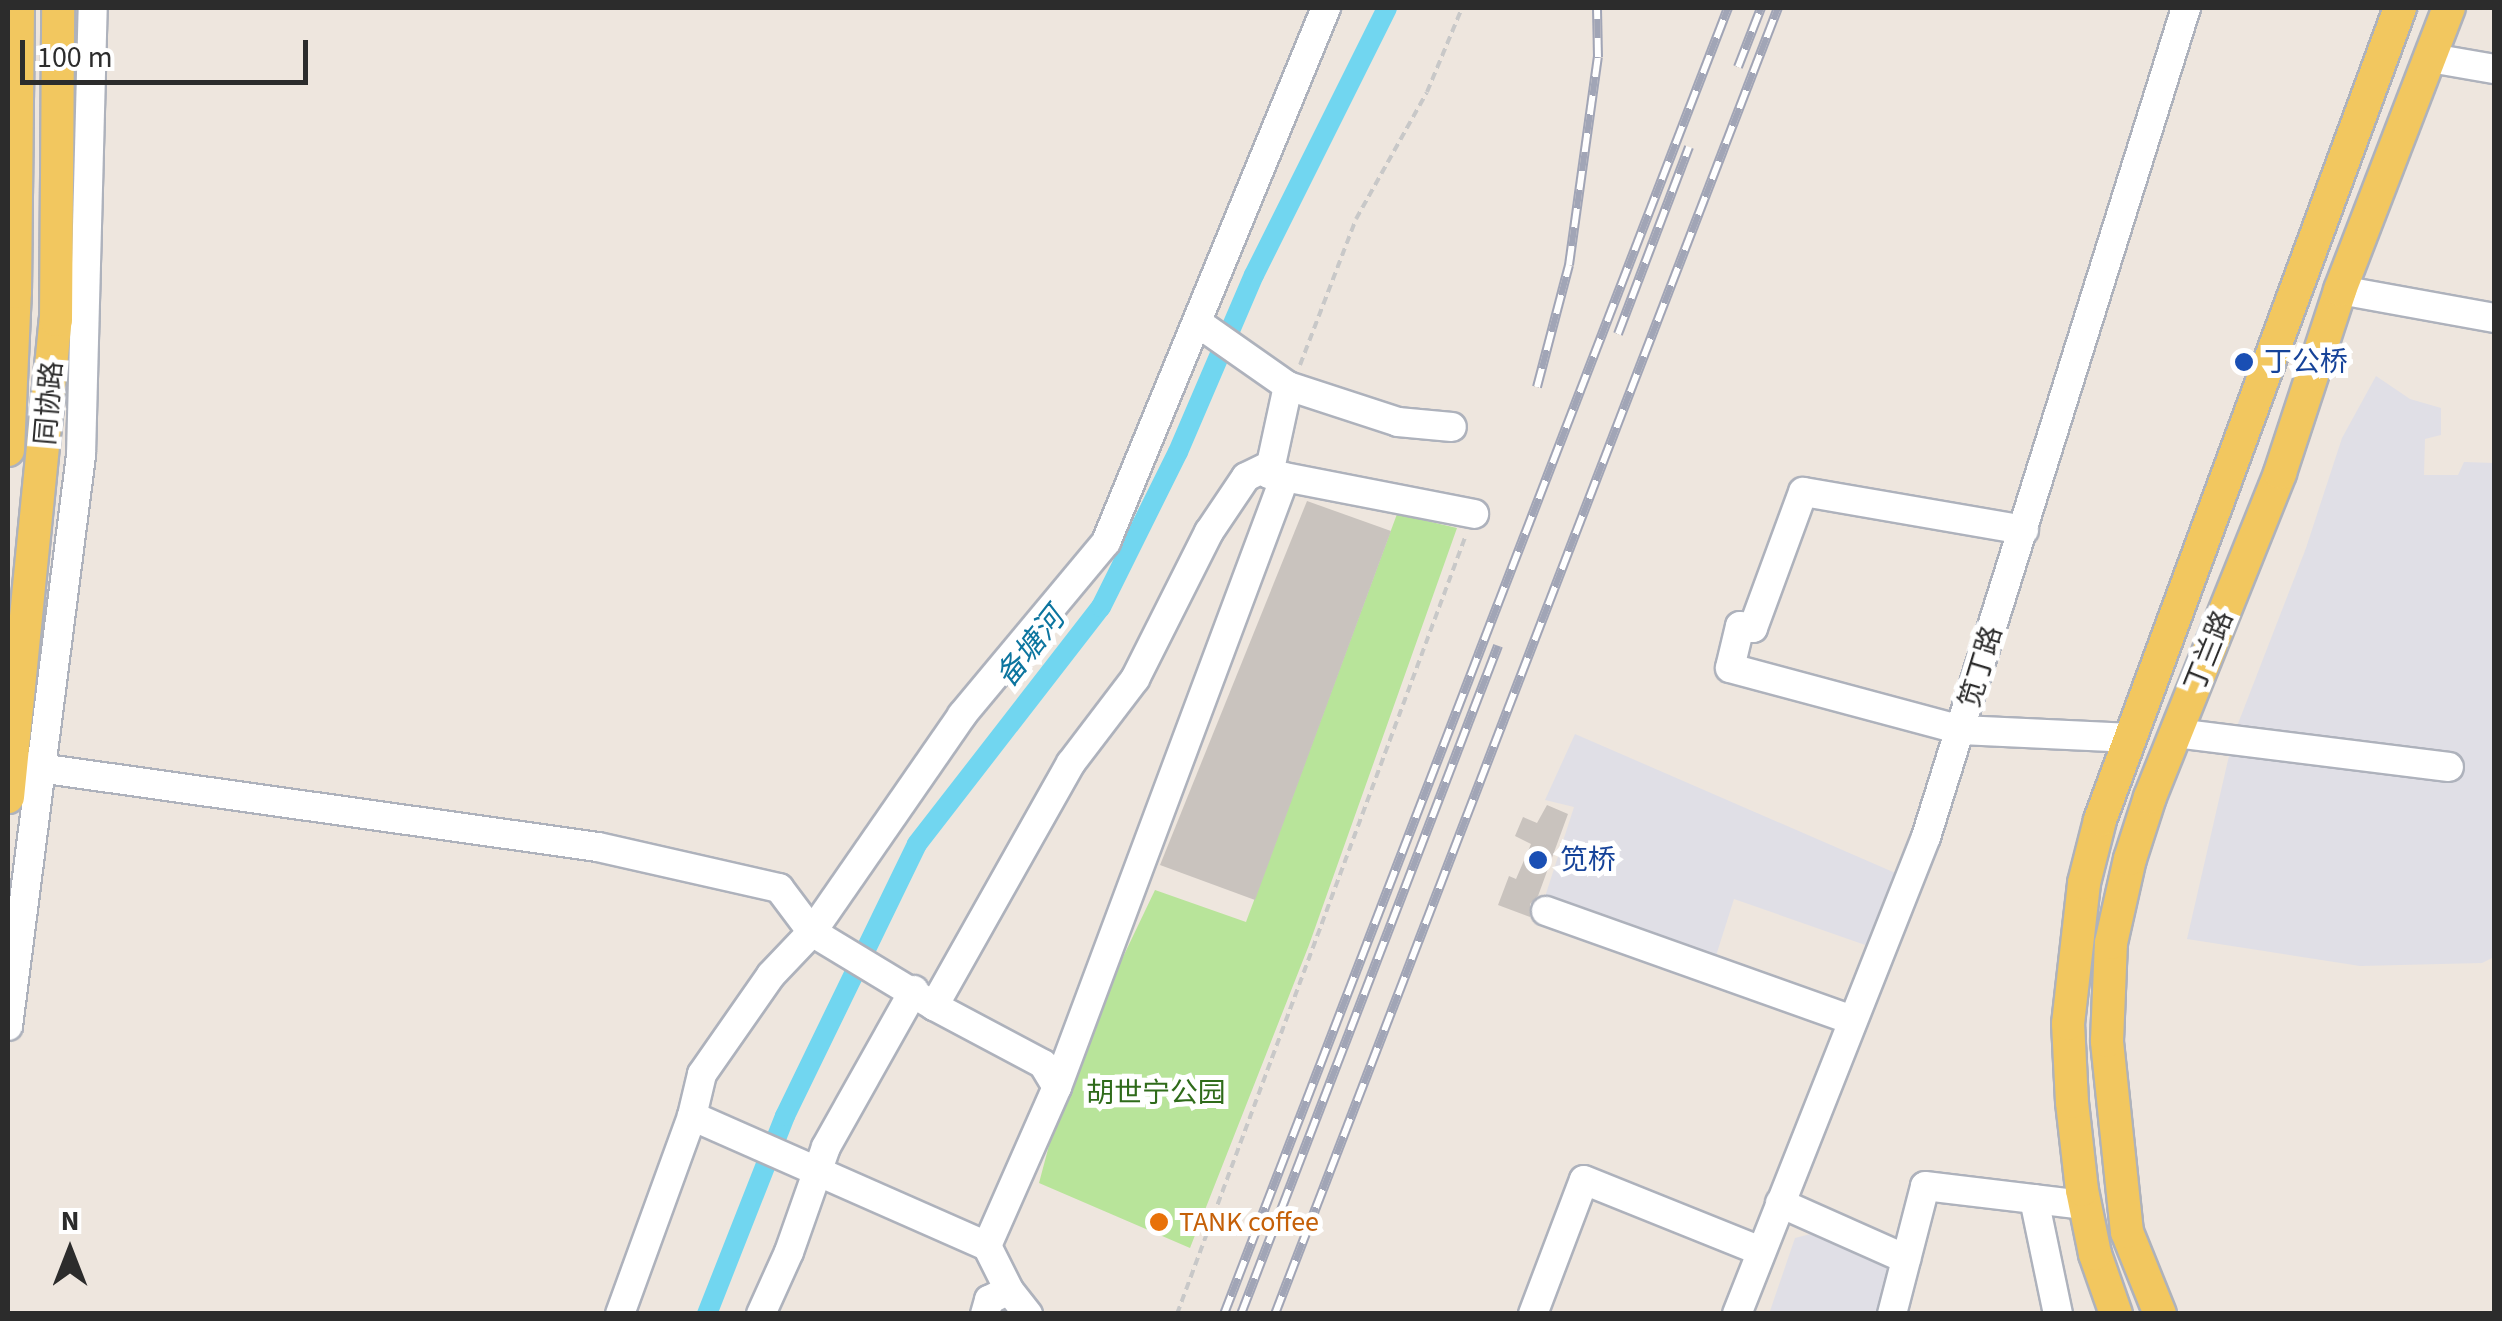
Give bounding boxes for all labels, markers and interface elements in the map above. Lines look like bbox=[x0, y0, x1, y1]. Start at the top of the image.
scale bar bbox=[25, 20, 312, 82]
text: 100 m bbox=[37, 36, 113, 79]
place label: 丁公桥 bbox=[2264, 345, 2348, 379]
marker: 丁公桥 bbox=[2233, 351, 2255, 373]
street label: 同协路 bbox=[29, 360, 69, 446]
water label: 备塘河 bbox=[989, 601, 1073, 695]
street label: 丁兰路 bbox=[2178, 606, 2240, 696]
street label: 笕丁路 bbox=[1953, 622, 2009, 712]
place label: 笕桥 bbox=[1560, 843, 1616, 877]
marker: 笕桥 bbox=[1525, 847, 1551, 873]
park label: 胡世宁公园 bbox=[1086, 1076, 1226, 1110]
north arrow bbox=[20, 1201, 120, 1301]
text: N bbox=[61, 1201, 79, 1241]
place label: TANK coffee bbox=[1179, 1205, 1319, 1239]
marker: TANK coffee bbox=[1148, 1211, 1170, 1233]

